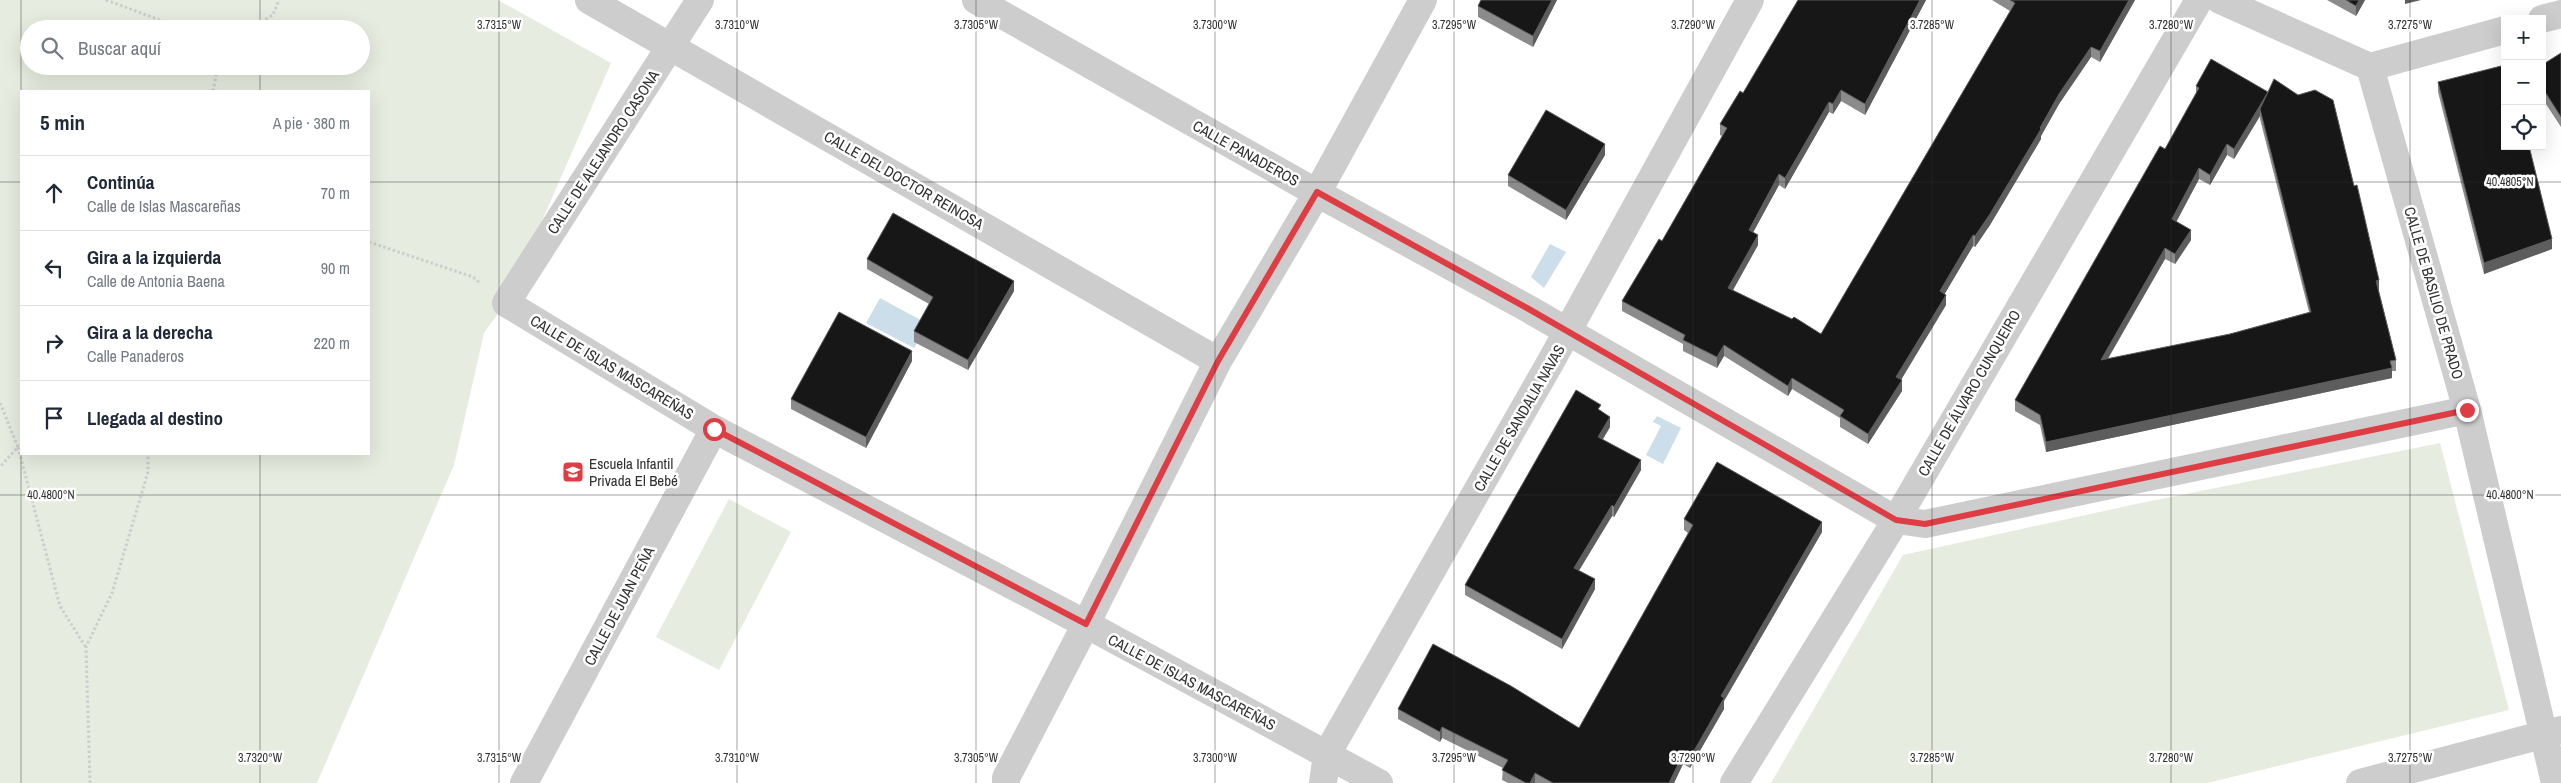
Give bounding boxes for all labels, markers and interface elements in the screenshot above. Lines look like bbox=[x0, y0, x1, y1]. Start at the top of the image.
map controls bbox=[2501, 15, 2546, 150]
button: + bbox=[2501, 15, 2546, 60]
text: 3.7315°W bbox=[477, 17, 522, 33]
text: 3.7310°W bbox=[715, 17, 760, 33]
text: 3.7305°W bbox=[954, 17, 999, 33]
text: 3.7300°W bbox=[1193, 17, 1238, 33]
text: 3.7295°W bbox=[1432, 17, 1477, 33]
text: 3.7290°W bbox=[1671, 17, 1716, 33]
text: 3.7285°W bbox=[1910, 17, 1955, 33]
text: 3.7280°W bbox=[2149, 17, 2194, 33]
text: 3.7275°W bbox=[2388, 17, 2433, 33]
search box bbox=[20, 20, 370, 75]
icon: search bbox=[38, 34, 66, 62]
text: Buscar aquí bbox=[78, 35, 161, 61]
button: − bbox=[2501, 60, 2546, 105]
street label: CALLE DE ALEJANDRO CASONA bbox=[542, 65, 664, 238]
button: locate bbox=[2501, 105, 2546, 150]
text: 5 min bbox=[40, 108, 85, 137]
text: A pie · 380 m bbox=[273, 112, 350, 134]
street label: CALLE PANADEROS bbox=[1189, 115, 1303, 191]
street label: CALLE DEL DOCTOR REINOSA bbox=[820, 126, 988, 235]
text: Continúa bbox=[87, 169, 155, 195]
text: 40.4805°N bbox=[2486, 174, 2534, 190]
icon: ahead bbox=[40, 179, 68, 207]
text: 70 m bbox=[321, 182, 350, 204]
text: Calle de Islas Mascareñas bbox=[87, 195, 241, 217]
street label: CALLE DE BASILIO DE PRADO bbox=[2399, 204, 2469, 382]
text: Gira a la izquierda bbox=[87, 244, 221, 270]
icon: left bbox=[40, 254, 68, 282]
text: 90 m bbox=[321, 257, 350, 279]
text: Calle de Antonia Baena bbox=[87, 270, 225, 292]
street label: CALLE DE ÁLVARO CUNQUEIRO bbox=[1913, 306, 2025, 480]
street label: CALLE DE ISLAS MASCAREÑAS bbox=[526, 310, 698, 424]
text: Gira a la derecha bbox=[87, 319, 213, 345]
icon: right bbox=[40, 329, 68, 357]
text: 220 m bbox=[314, 332, 350, 354]
street label: CALLE DE SANDALIA NAVAS bbox=[1468, 341, 1570, 495]
text: Calle Panaderos bbox=[87, 345, 184, 367]
route end bbox=[2456, 399, 2479, 422]
icon: arrive bbox=[40, 404, 68, 432]
text: Llegada al destino bbox=[87, 405, 223, 431]
route start bbox=[703, 418, 726, 441]
place label: Escuela Infantil Privada El Bebé bbox=[589, 453, 678, 491]
school or university icon: Escuela Infantil Privada El Bebé bbox=[561, 460, 585, 484]
text: 40.4800°N bbox=[27, 487, 75, 503]
text: 40.4800°N bbox=[2486, 487, 2534, 503]
street label: CALLE DE JUAN PEÑA bbox=[579, 542, 660, 669]
street label: CALLE DE ISLAS MASCAREÑAS bbox=[1104, 629, 1280, 735]
text: 3.7320°W bbox=[238, 750, 283, 766]
text: 3.7315°W bbox=[477, 750, 522, 766]
text: 3.7310°W bbox=[715, 750, 760, 766]
text: 3.7305°W bbox=[954, 750, 999, 766]
text: 3.7300°W bbox=[1193, 750, 1238, 766]
text: 3.7295°W bbox=[1432, 750, 1477, 766]
text: 3.7290°W bbox=[1671, 750, 1716, 766]
text: 3.7285°W bbox=[1910, 750, 1955, 766]
text: 3.7280°W bbox=[2149, 750, 2194, 766]
text: 3.7275°W bbox=[2388, 750, 2433, 766]

